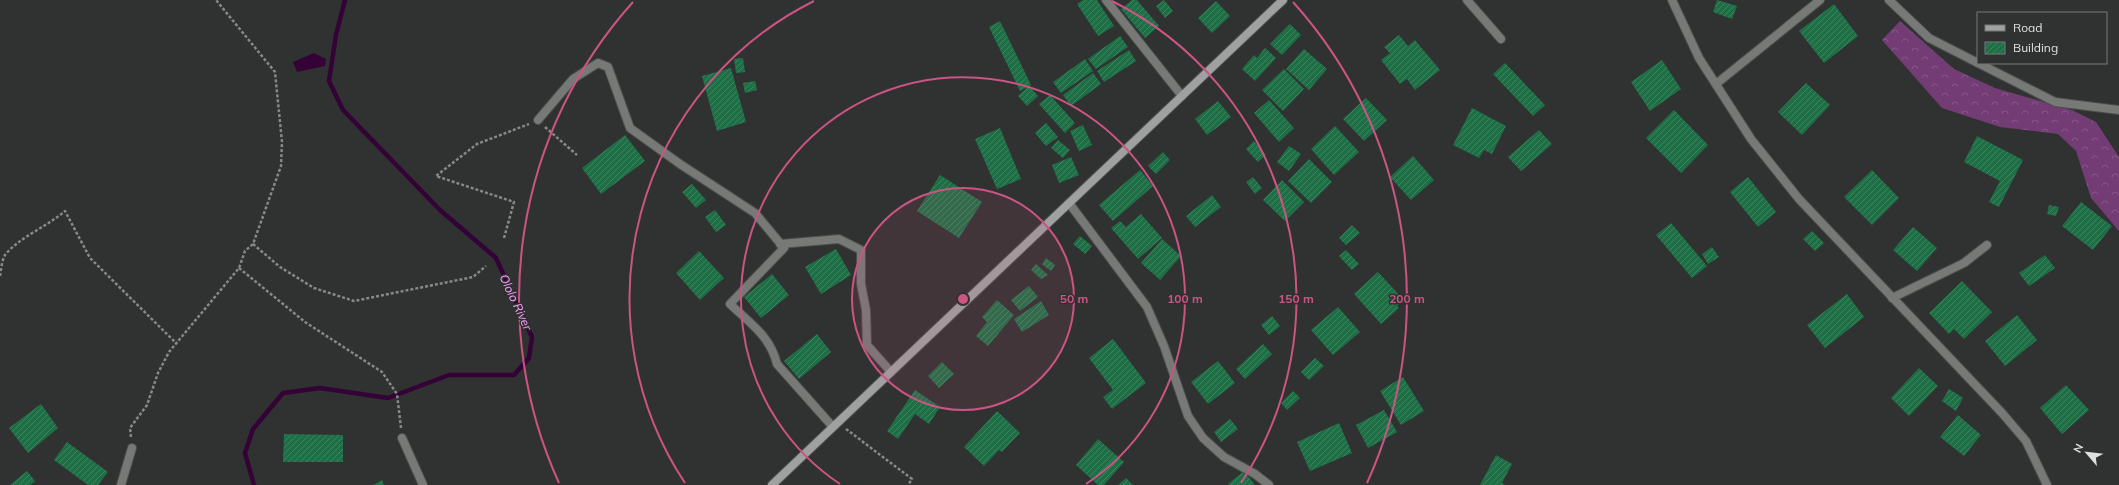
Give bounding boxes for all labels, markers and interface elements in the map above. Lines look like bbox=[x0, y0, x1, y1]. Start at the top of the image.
legend bbox=[1977, 12, 2107, 64]
text: Road bbox=[2013, 20, 2042, 35]
text: Building bbox=[2013, 40, 2058, 55]
water label: Ololo River bbox=[496, 272, 536, 333]
text: 50 m bbox=[1060, 291, 1088, 306]
text: 100 m bbox=[1167, 291, 1203, 306]
text: 150 m bbox=[1278, 291, 1314, 306]
text: 200 m bbox=[1389, 291, 1425, 306]
centre of rings bbox=[956, 292, 970, 306]
north arrow bbox=[2067, 433, 2107, 473]
text: N bbox=[2070, 441, 2086, 455]

